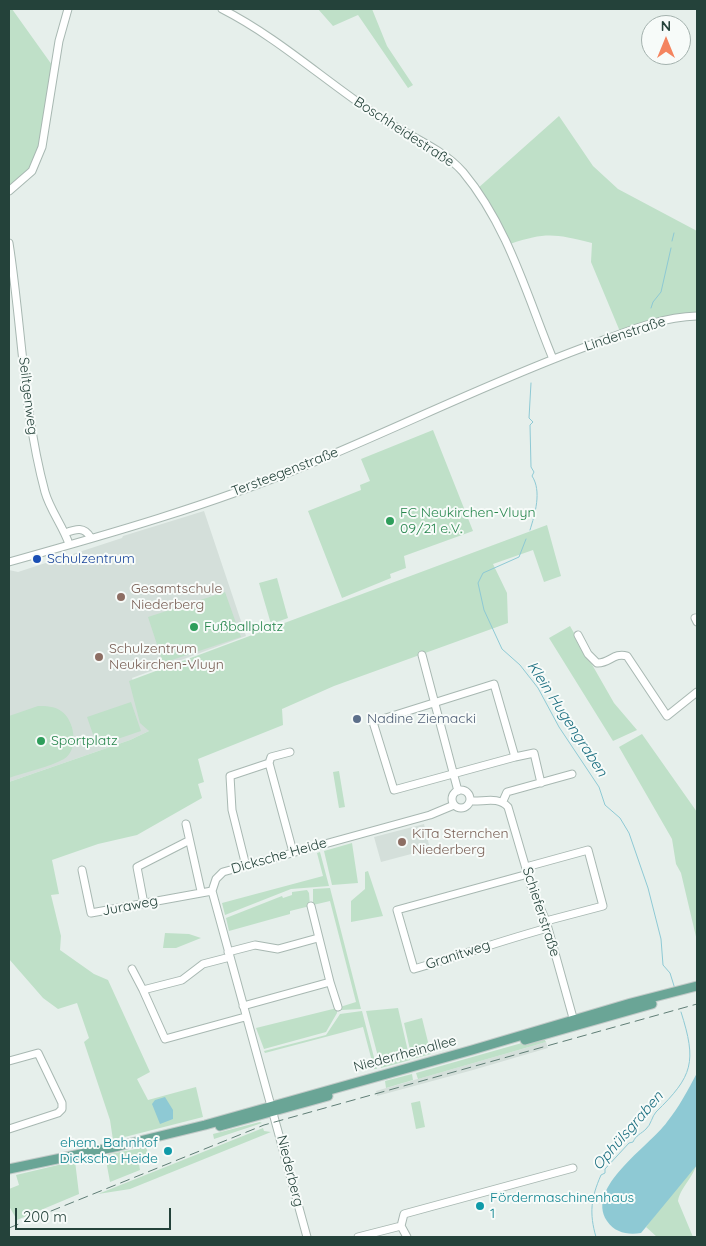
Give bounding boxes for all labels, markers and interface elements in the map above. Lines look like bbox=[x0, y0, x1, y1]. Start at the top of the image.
north arrow bbox=[641, 15, 691, 65]
text: N bbox=[661, 17, 671, 35]
street label: Boschheidestraße bbox=[351, 93, 457, 171]
street label: Lindenstraße bbox=[582, 313, 668, 355]
street label: Seiltgenweg bbox=[15, 356, 41, 436]
street label: Tersteegenstraße bbox=[229, 444, 341, 500]
place label: FC Neukirchen-Vluyn 09/21 e.V. bbox=[400, 505, 536, 538]
marker: FC Neukirchen-Vluyn 09/21 e.V. bbox=[384, 515, 396, 527]
place label: Schulzentrum bbox=[47, 551, 135, 567]
marker: Schulzentrum bbox=[31, 553, 43, 565]
place label: Gesamtschule Niederberg bbox=[131, 581, 222, 614]
marker: Gesamtschule Niederberg bbox=[115, 591, 127, 603]
place label: Fußballplatz bbox=[204, 619, 283, 635]
marker: Fußballplatz bbox=[188, 621, 200, 633]
place label: Schulzentrum Neukirchen-Vluyn bbox=[109, 641, 224, 674]
marker: Schulzentrum Neukirchen-Vluyn bbox=[93, 651, 105, 663]
water label: Klein Hugengraben bbox=[523, 658, 611, 780]
place label: Nadine Ziemacki bbox=[367, 711, 476, 727]
marker: Nadine Ziemacki bbox=[351, 713, 363, 725]
place label: Sportplatz bbox=[51, 733, 118, 749]
marker: Sportplatz bbox=[35, 735, 47, 747]
place label: KiTa Sternchen Niederberg bbox=[412, 826, 509, 859]
street label: Dicksche Heide bbox=[229, 834, 329, 878]
marker: KiTa Sternchen Niederberg bbox=[396, 836, 408, 848]
street label: Schieferstraße bbox=[519, 865, 563, 959]
street label: Juraweg bbox=[101, 892, 159, 920]
street label: Granitweg bbox=[424, 937, 492, 973]
street label: Niederrheinallee bbox=[352, 1032, 458, 1076]
water label: Ophülsgraben bbox=[589, 1088, 667, 1174]
street label: Niederberg bbox=[273, 1133, 307, 1209]
place label: ehem. Bahnhof Dicksche Heide bbox=[59, 1135, 158, 1168]
marker: ehem. Bahnhof Dicksche Heide bbox=[162, 1145, 174, 1157]
place label: Fördermaschinenhaus 1 bbox=[490, 1190, 634, 1222]
scale bar bbox=[18, 1198, 174, 1230]
marker: Fördermaschinenhaus 1 bbox=[474, 1200, 486, 1212]
text: 200 m bbox=[23, 1207, 67, 1226]

